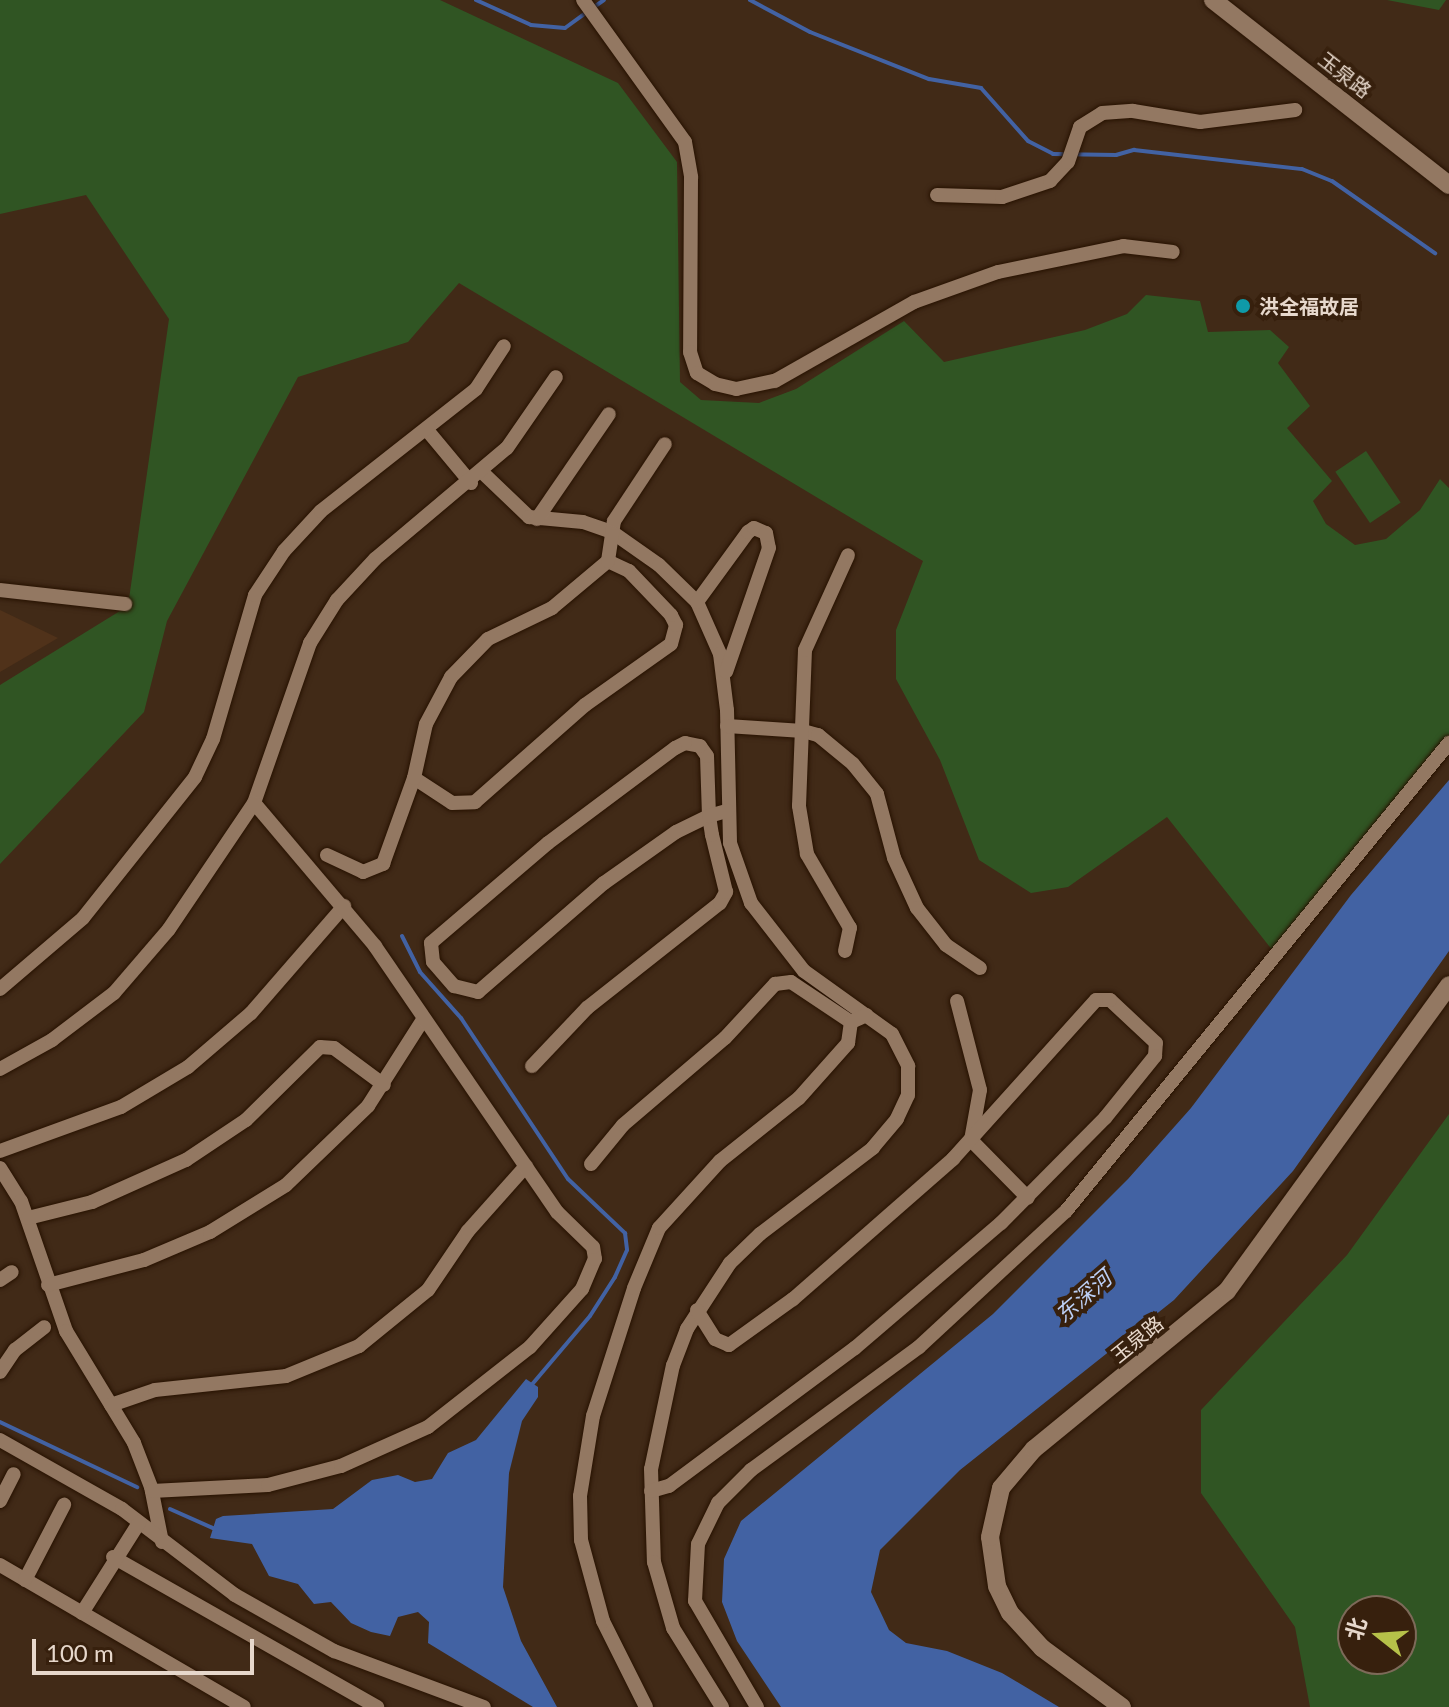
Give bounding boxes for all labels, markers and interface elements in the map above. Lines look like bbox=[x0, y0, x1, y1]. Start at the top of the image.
street label: 玉泉路 bbox=[1314, 47, 1376, 103]
place label: 洪全福故居 bbox=[1259, 294, 1359, 318]
marker: 洪全福故居 bbox=[1234, 297, 1252, 315]
water label: 东深河 bbox=[1049, 1264, 1117, 1328]
street label: 玉泉路 bbox=[1106, 1311, 1168, 1367]
north arrow bbox=[1337, 1595, 1417, 1675]
text: 北 bbox=[1339, 1614, 1372, 1643]
scale bar bbox=[36, 1623, 258, 1673]
text: 100 m bbox=[46, 1638, 114, 1667]

